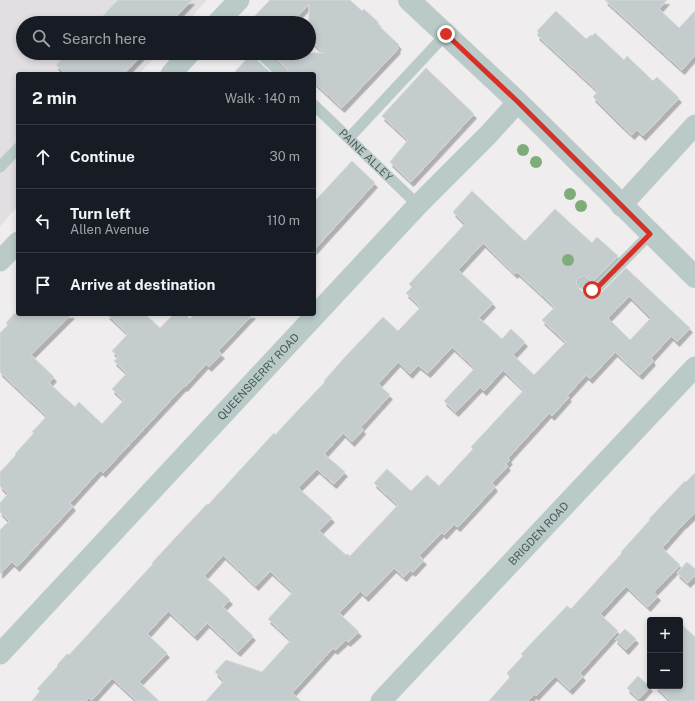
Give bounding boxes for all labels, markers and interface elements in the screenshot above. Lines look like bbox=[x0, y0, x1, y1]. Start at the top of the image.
search box bbox=[16, 16, 316, 60]
route end bbox=[437, 25, 455, 43]
icon: search bbox=[30, 27, 52, 49]
text: Search here bbox=[62, 30, 146, 47]
text: 2 min bbox=[32, 88, 77, 108]
text: Walk · 140 m bbox=[225, 91, 300, 106]
street label: PAINE ALLEY bbox=[337, 127, 395, 183]
icon: ahead bbox=[32, 146, 54, 168]
text: Continue bbox=[70, 148, 135, 165]
text: 30 m bbox=[270, 149, 300, 164]
text: Turn left bbox=[70, 205, 131, 222]
icon: left bbox=[32, 210, 54, 232]
text: 110 m bbox=[267, 213, 300, 228]
text: Allen Avenue bbox=[70, 222, 149, 237]
icon: arrive bbox=[32, 274, 54, 296]
text: Arrive at destination bbox=[70, 276, 215, 293]
route start bbox=[583, 281, 601, 299]
street label: QUEENSBERRY ROAD bbox=[215, 330, 302, 422]
street label: BRIGDEN ROAD bbox=[506, 499, 571, 567]
map controls bbox=[647, 617, 683, 689]
button: + bbox=[647, 617, 683, 653]
button: − bbox=[647, 653, 683, 689]

